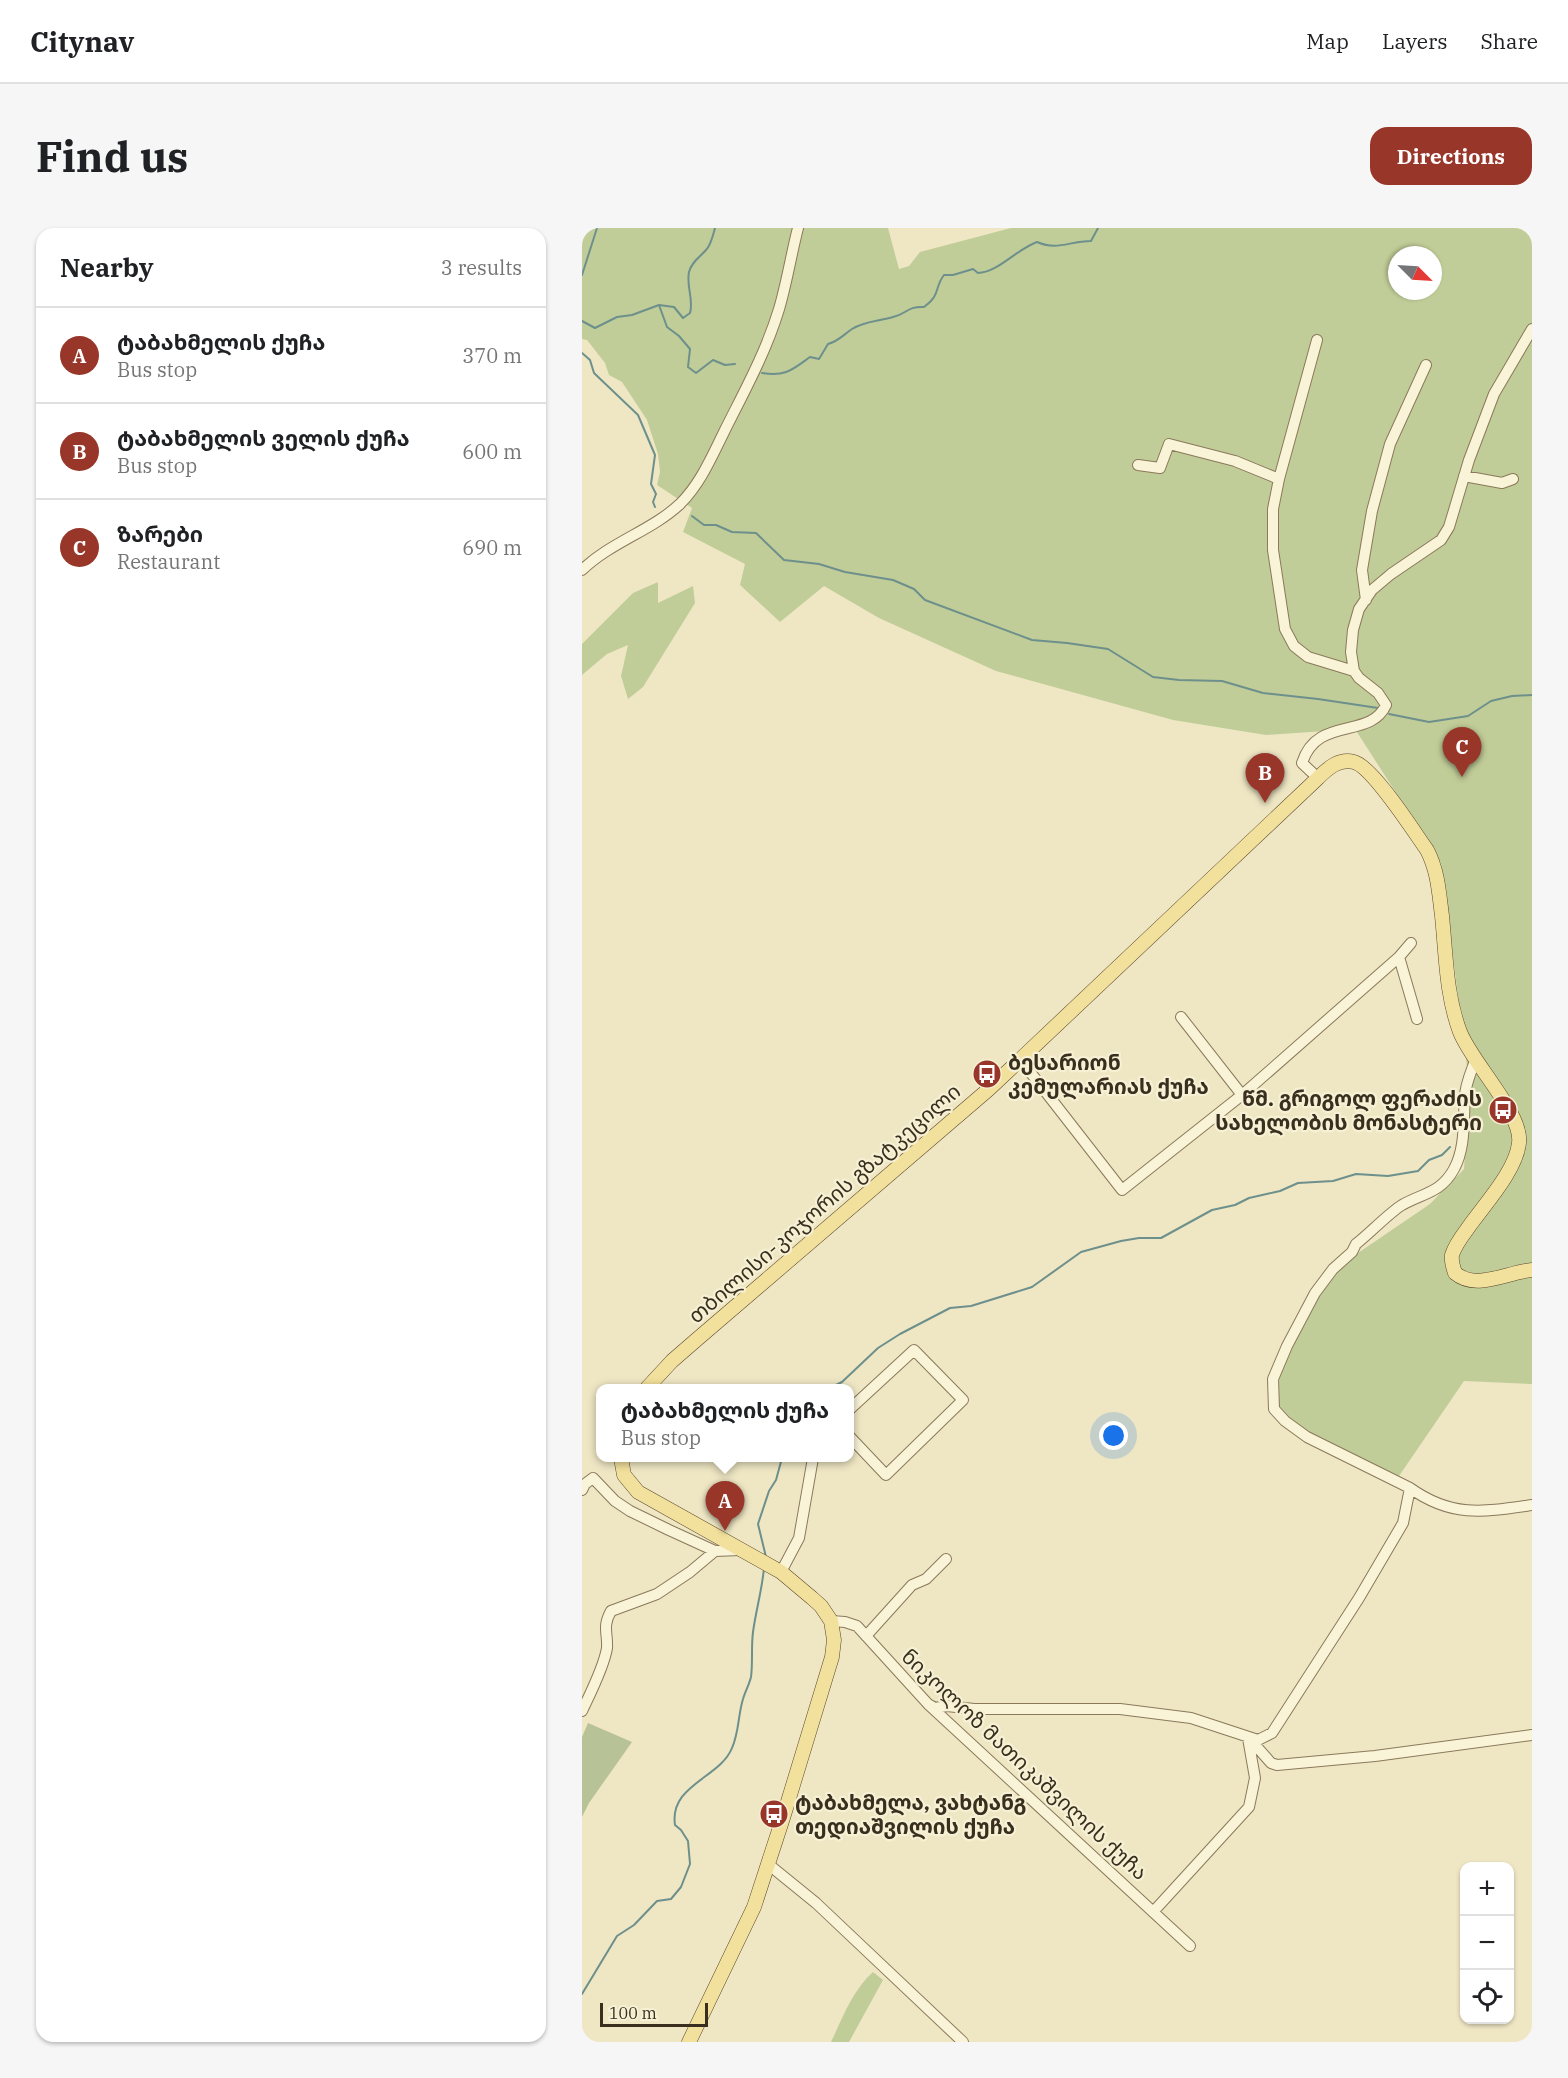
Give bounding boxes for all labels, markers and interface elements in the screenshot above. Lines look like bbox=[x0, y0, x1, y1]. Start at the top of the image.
text: Citynav bbox=[30, 23, 134, 60]
text: Map bbox=[1306, 27, 1349, 55]
text: Layers bbox=[1382, 27, 1448, 55]
text: Share bbox=[1481, 27, 1538, 55]
button: Directions bbox=[1370, 127, 1532, 185]
text: Find us bbox=[36, 129, 188, 184]
north arrow bbox=[1388, 246, 1442, 300]
text: Nearby bbox=[60, 250, 154, 284]
text: 3 results bbox=[441, 254, 522, 281]
text: ტაბახმელის ქუჩა bbox=[117, 327, 325, 356]
text: A bbox=[73, 342, 86, 369]
text: 370 m bbox=[462, 342, 522, 369]
text: Bus stop bbox=[117, 356, 197, 383]
text: ტაბახმელის ველის ქუჩა bbox=[117, 423, 410, 452]
text: B bbox=[72, 438, 87, 465]
text: 600 m bbox=[462, 438, 522, 465]
text: Bus stop bbox=[117, 452, 197, 479]
text: ზარები bbox=[117, 519, 203, 548]
text: C bbox=[73, 534, 86, 561]
text: 690 m bbox=[462, 534, 522, 561]
text: Restaurant bbox=[117, 548, 220, 575]
pin: C bbox=[1442, 728, 1482, 777]
pin: B bbox=[1246, 754, 1284, 803]
place label: ბესარიონ კემულარიას ქუჩა bbox=[1008, 1048, 1209, 1100]
bus stop icon: ბესარიონ კემულარიას ქუჩა bbox=[971, 1058, 1003, 1090]
street label: თბილისი-კოჯორის გზატკეცილი bbox=[682, 1077, 966, 1329]
place label: წმ. გრიგოლ ფერაძის სახელობის მონასტერი bbox=[1215, 1084, 1482, 1136]
bus stop icon: წმ. გრიგოლ ფერაძის სახელობის მონასტერი bbox=[1487, 1094, 1519, 1126]
popup bbox=[596, 1384, 854, 1462]
text: ტაბახმელის ქუჩა bbox=[621, 1395, 829, 1424]
your location bbox=[1099, 1421, 1128, 1450]
text: Bus stop bbox=[621, 1424, 701, 1451]
pin: A bbox=[706, 1482, 744, 1531]
street label: ნიკოლოზ მათიკაშვილის ქუჩა bbox=[896, 1642, 1154, 1886]
place label: ტაბახმელა, ვახტანგ თედიაშვილის ქუჩა bbox=[795, 1788, 1026, 1840]
bus stop icon: ტაბახმელა, ვახტანგ თედიაშვილის ქუჩა bbox=[758, 1798, 790, 1830]
map controls bbox=[1460, 1862, 1514, 2024]
button: + bbox=[1460, 1862, 1514, 1916]
button: − bbox=[1460, 1916, 1514, 1970]
button: locate bbox=[1460, 1970, 1514, 2024]
scale bar bbox=[600, 2000, 708, 2028]
text: 100 m bbox=[609, 2003, 657, 2023]

